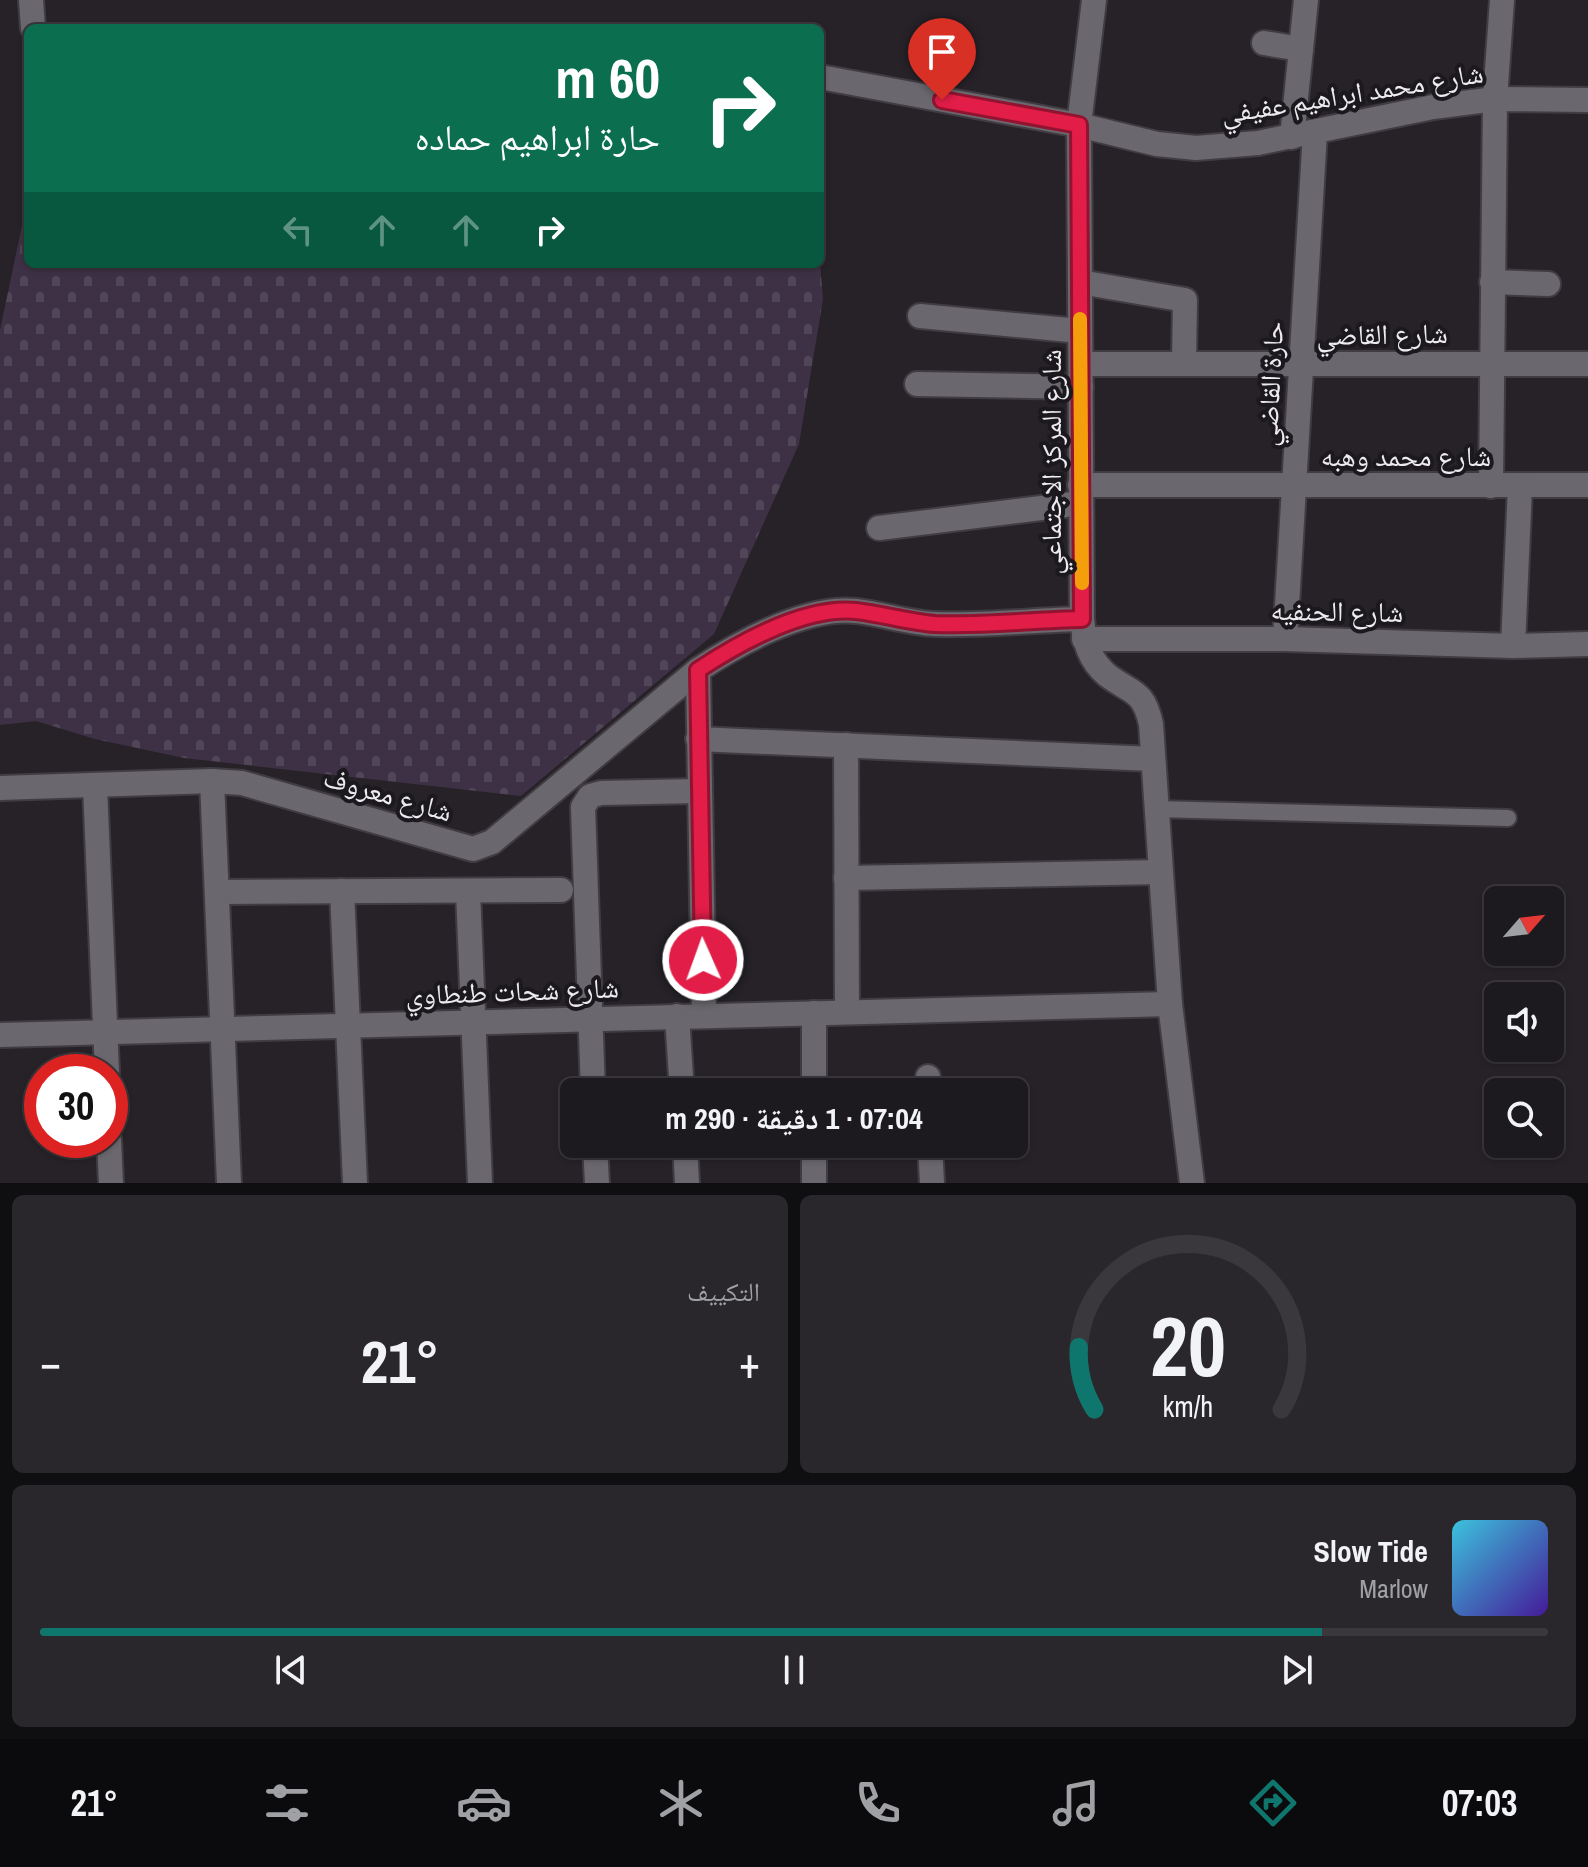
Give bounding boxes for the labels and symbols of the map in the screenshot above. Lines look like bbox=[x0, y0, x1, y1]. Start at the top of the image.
pin bbox=[908, 18, 976, 100]
street label: شارع محمد ابراهيم عفيفي bbox=[1218, 53, 1487, 137]
street label: شارع القاضي bbox=[1316, 314, 1448, 358]
street label: حارة القاضي bbox=[1248, 320, 1296, 448]
street label: شارع المركز الاجتماعي bbox=[1032, 349, 1074, 575]
street label: شارع محمد وهبه bbox=[1321, 437, 1491, 475]
street label: شارع الحنفيه bbox=[1270, 591, 1404, 631]
street label: شارع معروف bbox=[319, 758, 457, 830]
north arrow bbox=[1484, 886, 1564, 966]
position arrow bbox=[661, 918, 745, 1002]
street label: شارع شحات طنطاوي bbox=[405, 968, 620, 1018]
speed limit sign: 30 bbox=[24, 1054, 128, 1158]

